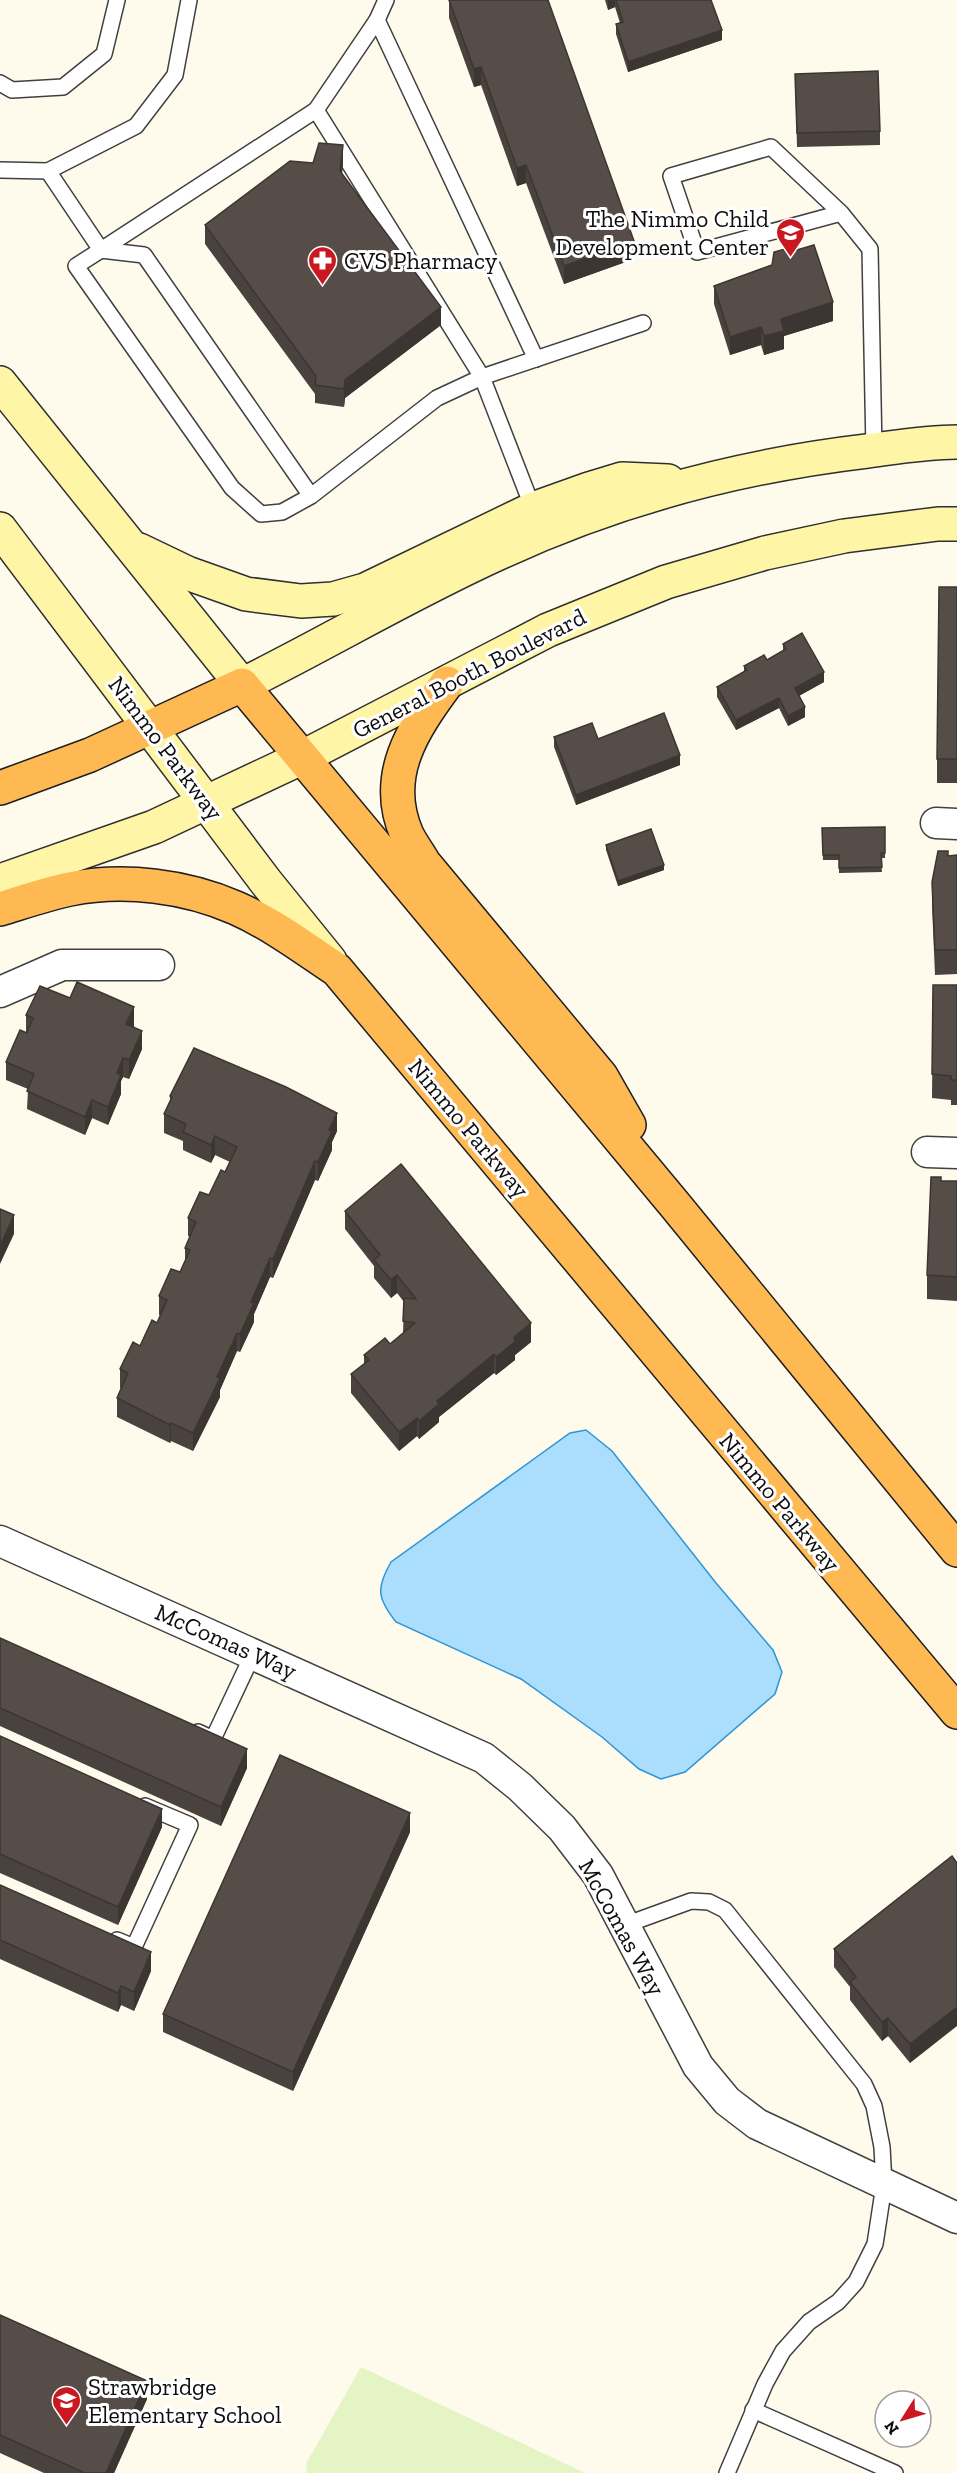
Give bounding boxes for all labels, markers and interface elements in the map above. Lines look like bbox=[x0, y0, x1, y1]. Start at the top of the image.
place label: The Nimmo Child Development Center bbox=[555, 204, 769, 261]
school or university icon: The Nimmo Child Development Center bbox=[774, 216, 806, 258]
pharmacy icon: CVS Pharmacy bbox=[307, 244, 339, 286]
place label: CVS Pharmacy bbox=[344, 246, 498, 275]
street label: General Booth Boulevard bbox=[348, 602, 590, 744]
street label: Nimmo Parkway bbox=[102, 670, 230, 826]
street label: Nimmo Parkway bbox=[402, 1053, 536, 1204]
street label: Nimmo Parkway bbox=[713, 1427, 847, 1578]
street label: McComas Way bbox=[151, 1597, 302, 1685]
street label: McComas Way bbox=[573, 1854, 672, 2001]
place label: Strawbridge Elementary School bbox=[88, 2372, 282, 2429]
school or university icon: Strawbridge Elementary School bbox=[51, 2384, 83, 2426]
north arrow bbox=[873, 2389, 933, 2449]
text: N bbox=[880, 2417, 903, 2438]

